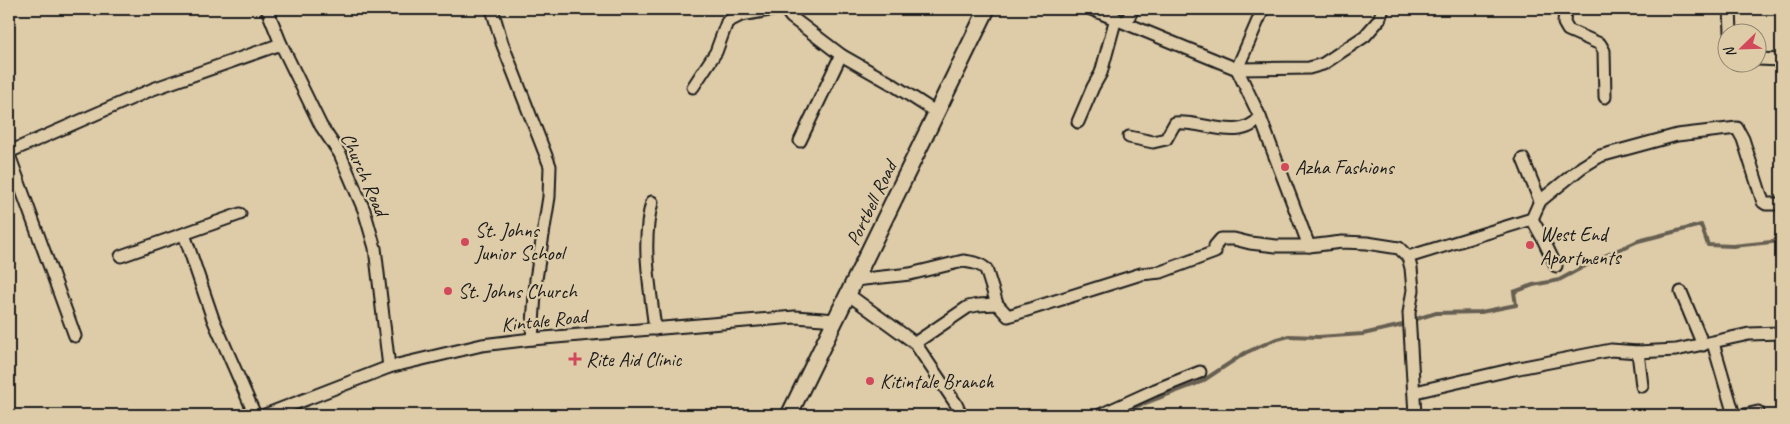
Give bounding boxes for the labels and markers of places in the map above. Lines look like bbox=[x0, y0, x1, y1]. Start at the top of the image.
place label: Azha Fashions bbox=[1295, 155, 1396, 180]
marker: Azha Fashions bbox=[1279, 161, 1291, 173]
place label: St. Johns Junior School bbox=[474, 218, 568, 266]
place label: West End Apartments bbox=[1540, 222, 1622, 270]
marker: St. Johns Junior School bbox=[459, 236, 471, 248]
marker: West End Apartments bbox=[1524, 239, 1536, 251]
place label: St. Johns Church bbox=[458, 279, 578, 304]
marker: St. Johns Church bbox=[442, 285, 454, 297]
place label: Rite Aid Clinic bbox=[586, 347, 682, 372]
marker: Rite Aid Clinic bbox=[568, 352, 582, 366]
place label: Kitintale Branch bbox=[880, 369, 995, 394]
marker: Kitintale Branch bbox=[864, 375, 876, 387]

